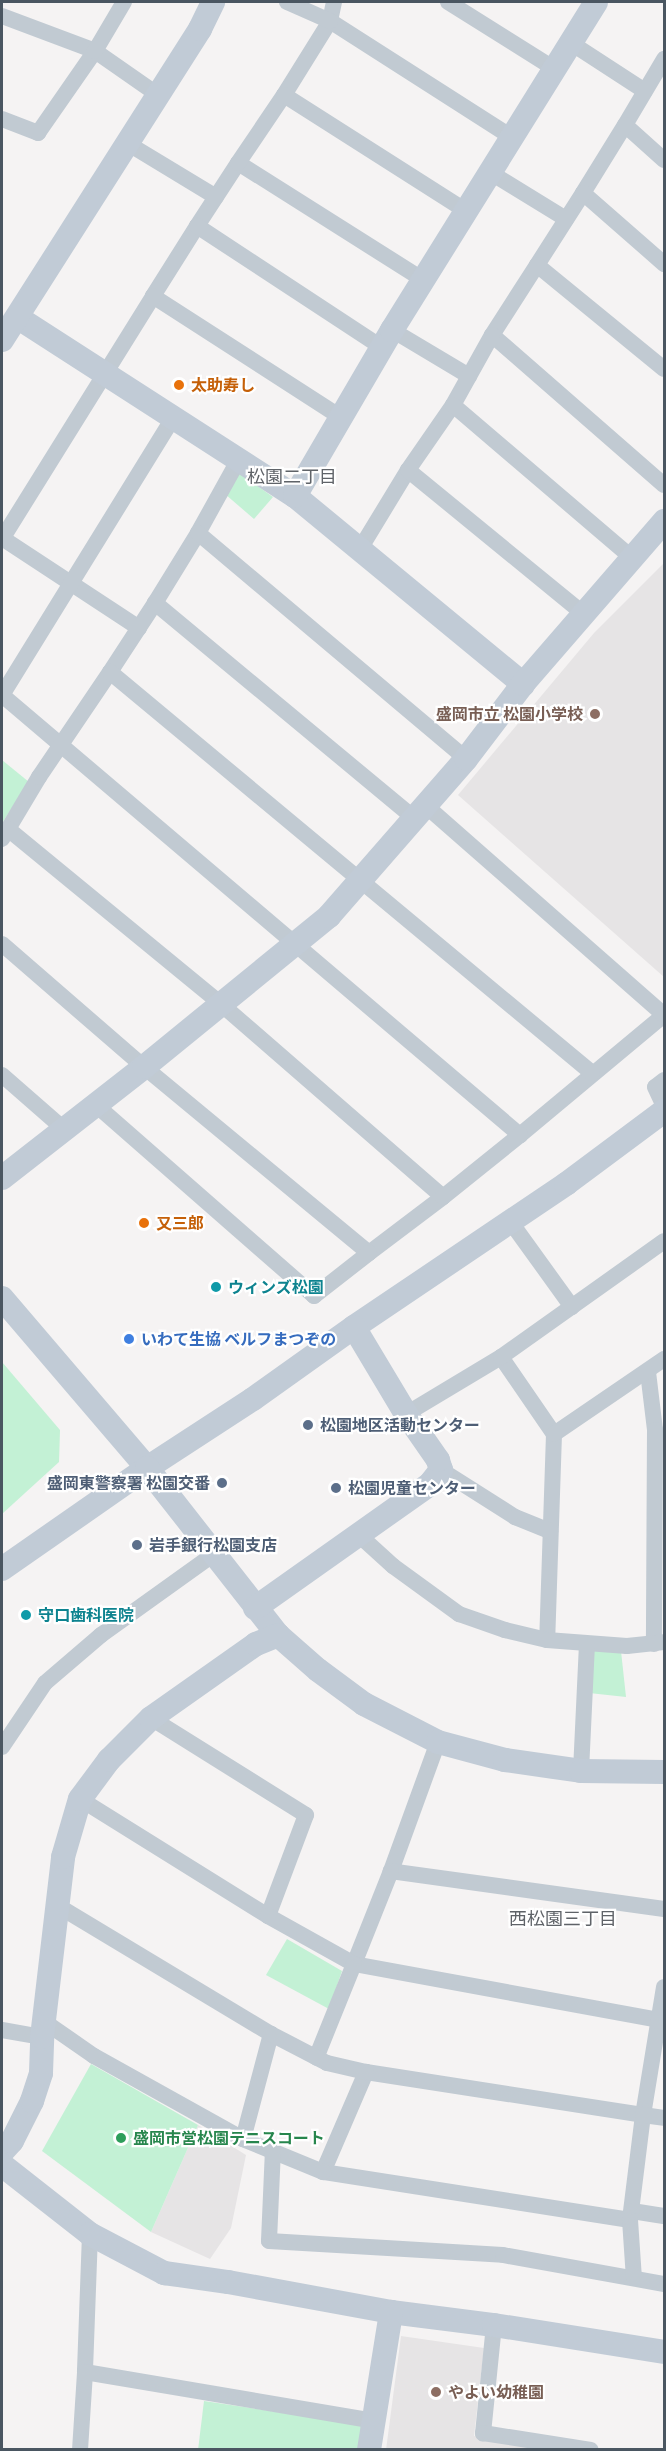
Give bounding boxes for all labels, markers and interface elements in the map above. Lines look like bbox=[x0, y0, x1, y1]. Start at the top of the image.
place label: 太助寿し bbox=[191, 375, 255, 395]
marker: 太助寿し bbox=[172, 378, 186, 392]
district label: 松園二丁目 bbox=[247, 466, 337, 488]
place label: 盛岡市立 松園小学校 bbox=[436, 704, 583, 724]
marker: 盛岡市立 松園小学校 bbox=[588, 707, 602, 721]
place label: 又三郎 bbox=[156, 1213, 204, 1233]
marker: 又三郎 bbox=[137, 1216, 151, 1230]
place label: ウィンズ松園 bbox=[228, 1277, 324, 1297]
marker: ウィンズ松園 bbox=[209, 1280, 223, 1294]
place label: いわて生協 ベルフまつぞの bbox=[141, 1329, 336, 1349]
marker: いわて生協 ベルフまつぞの bbox=[122, 1332, 136, 1346]
place label: 松園地区活動センター bbox=[320, 1415, 480, 1435]
marker: 松園地区活動センター bbox=[301, 1418, 315, 1432]
place label: 盛岡東警察署 松園交番 bbox=[47, 1473, 210, 1493]
marker: 盛岡東警察署 松園交番 bbox=[215, 1476, 229, 1490]
place label: 松園児童センター bbox=[348, 1478, 476, 1498]
marker: 松園児童センター bbox=[329, 1481, 343, 1495]
place label: 岩手銀行松園支店 bbox=[149, 1535, 277, 1555]
marker: 岩手銀行松園支店 bbox=[130, 1538, 144, 1552]
place label: 守口歯科医院 bbox=[38, 1605, 134, 1625]
marker: 守口歯科医院 bbox=[19, 1608, 33, 1622]
district label: 西松園三丁目 bbox=[509, 1908, 617, 1930]
place label: 盛岡市営松園テニスコート bbox=[133, 2128, 325, 2148]
marker: 盛岡市営松園テニスコート bbox=[114, 2131, 128, 2145]
place label: やよい幼稚園 bbox=[448, 2382, 544, 2402]
marker: やよい幼稚園 bbox=[429, 2385, 443, 2399]

